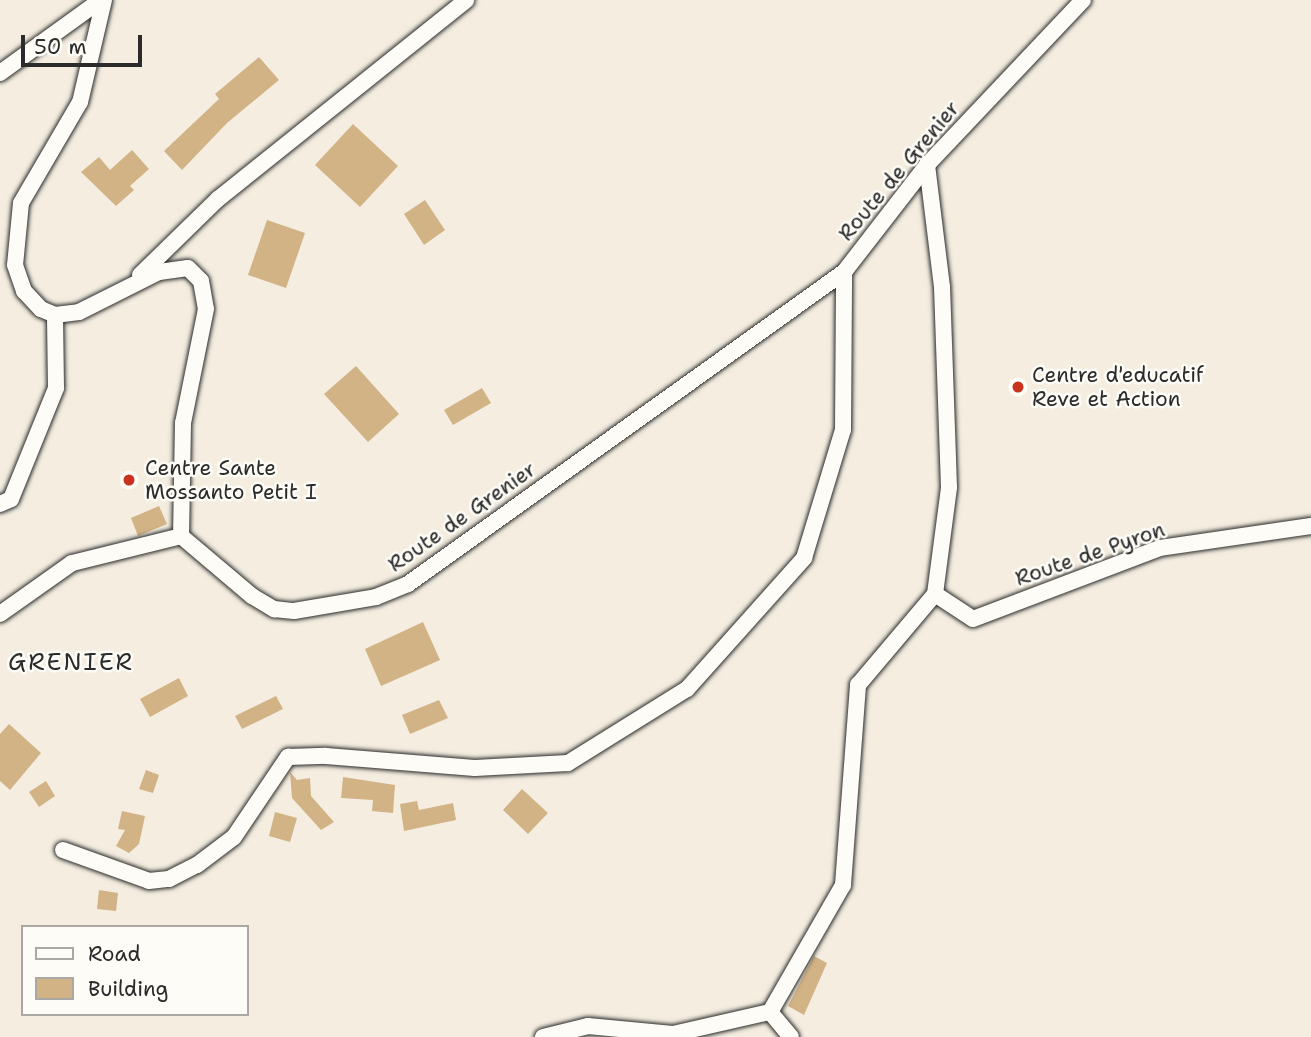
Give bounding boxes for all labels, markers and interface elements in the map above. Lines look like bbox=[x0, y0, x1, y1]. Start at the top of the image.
scale bar bbox=[24, 21, 145, 65]
text: 50 m bbox=[34, 33, 87, 61]
street label: Route de Grenier bbox=[833, 96, 965, 246]
place label: Centre d'educatif Reve et Action bbox=[1032, 362, 1204, 412]
marker: Centre d'educatif Reve et Action bbox=[1010, 379, 1026, 395]
place label: Centre Sante Mossanto Petit I bbox=[145, 455, 317, 505]
street label: Route de Grenier bbox=[383, 457, 541, 577]
marker: Centre Sante Mossanto Petit I bbox=[119, 470, 139, 490]
street label: Route de Pyron bbox=[1012, 517, 1168, 591]
district label: GRENIER bbox=[9, 649, 133, 677]
legend bbox=[21, 925, 248, 1016]
text: Road bbox=[88, 940, 141, 968]
text: Building bbox=[88, 975, 168, 1003]

